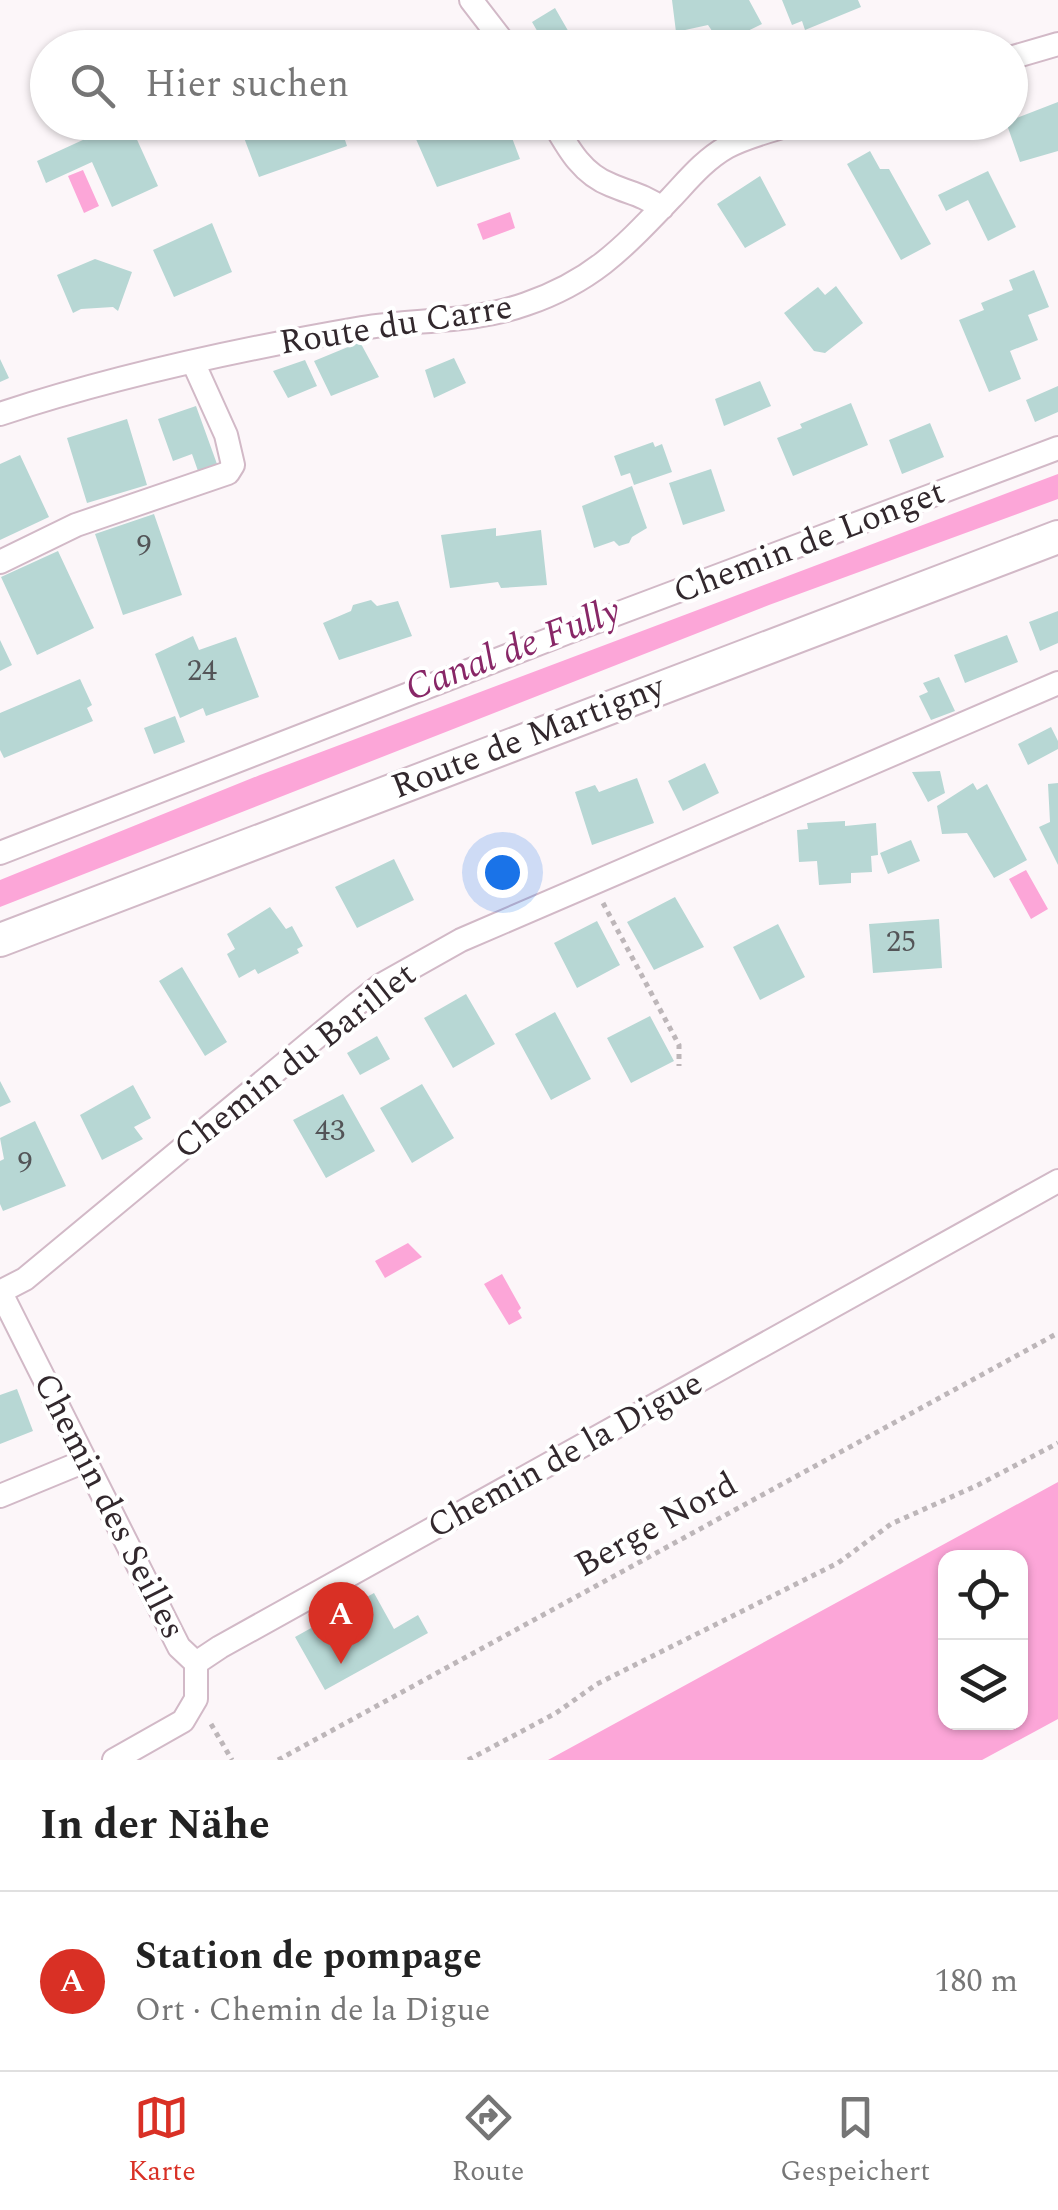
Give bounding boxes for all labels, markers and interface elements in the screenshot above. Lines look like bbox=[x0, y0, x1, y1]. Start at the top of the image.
search box bbox=[30, 30, 1028, 140]
text: Hier suchen bbox=[145, 56, 349, 114]
icon: search bbox=[65, 58, 120, 113]
street label: Route du Carre bbox=[276, 280, 516, 370]
street label: Chemin de Longet bbox=[665, 466, 953, 618]
house number: 9 bbox=[137, 523, 152, 569]
water label: Canal de Fully bbox=[397, 582, 629, 718]
house number: 24 bbox=[187, 648, 217, 694]
street label: Route de Martigny bbox=[384, 660, 673, 813]
your location bbox=[477, 847, 528, 898]
house number: 25 bbox=[886, 919, 916, 965]
street label: Chemin du Barillet bbox=[162, 949, 428, 1173]
house number: 43 bbox=[315, 1108, 345, 1154]
house number: 9 bbox=[18, 1140, 33, 1186]
street label: Chemin de la Digue bbox=[418, 1357, 712, 1553]
street label: Chemin des Seilles bbox=[19, 1363, 199, 1649]
street label: Berge Nord bbox=[565, 1458, 747, 1592]
map controls bbox=[938, 1550, 1028, 1730]
button: locate bbox=[938, 1550, 1028, 1640]
pin: A bbox=[308, 1582, 374, 1664]
button: layers bbox=[938, 1640, 1028, 1730]
text: In der Nähe bbox=[40, 1794, 270, 1857]
text: Station de pompage bbox=[135, 1928, 482, 1986]
text: A bbox=[60, 1957, 85, 2006]
text: 180 m bbox=[934, 1957, 1018, 2006]
text: Ort · Chemin de la Digue bbox=[135, 1986, 490, 2035]
tab: Karte bbox=[128, 2090, 196, 2193]
tab: Route bbox=[452, 2090, 524, 2193]
tab: Gespeichert bbox=[780, 2090, 930, 2193]

